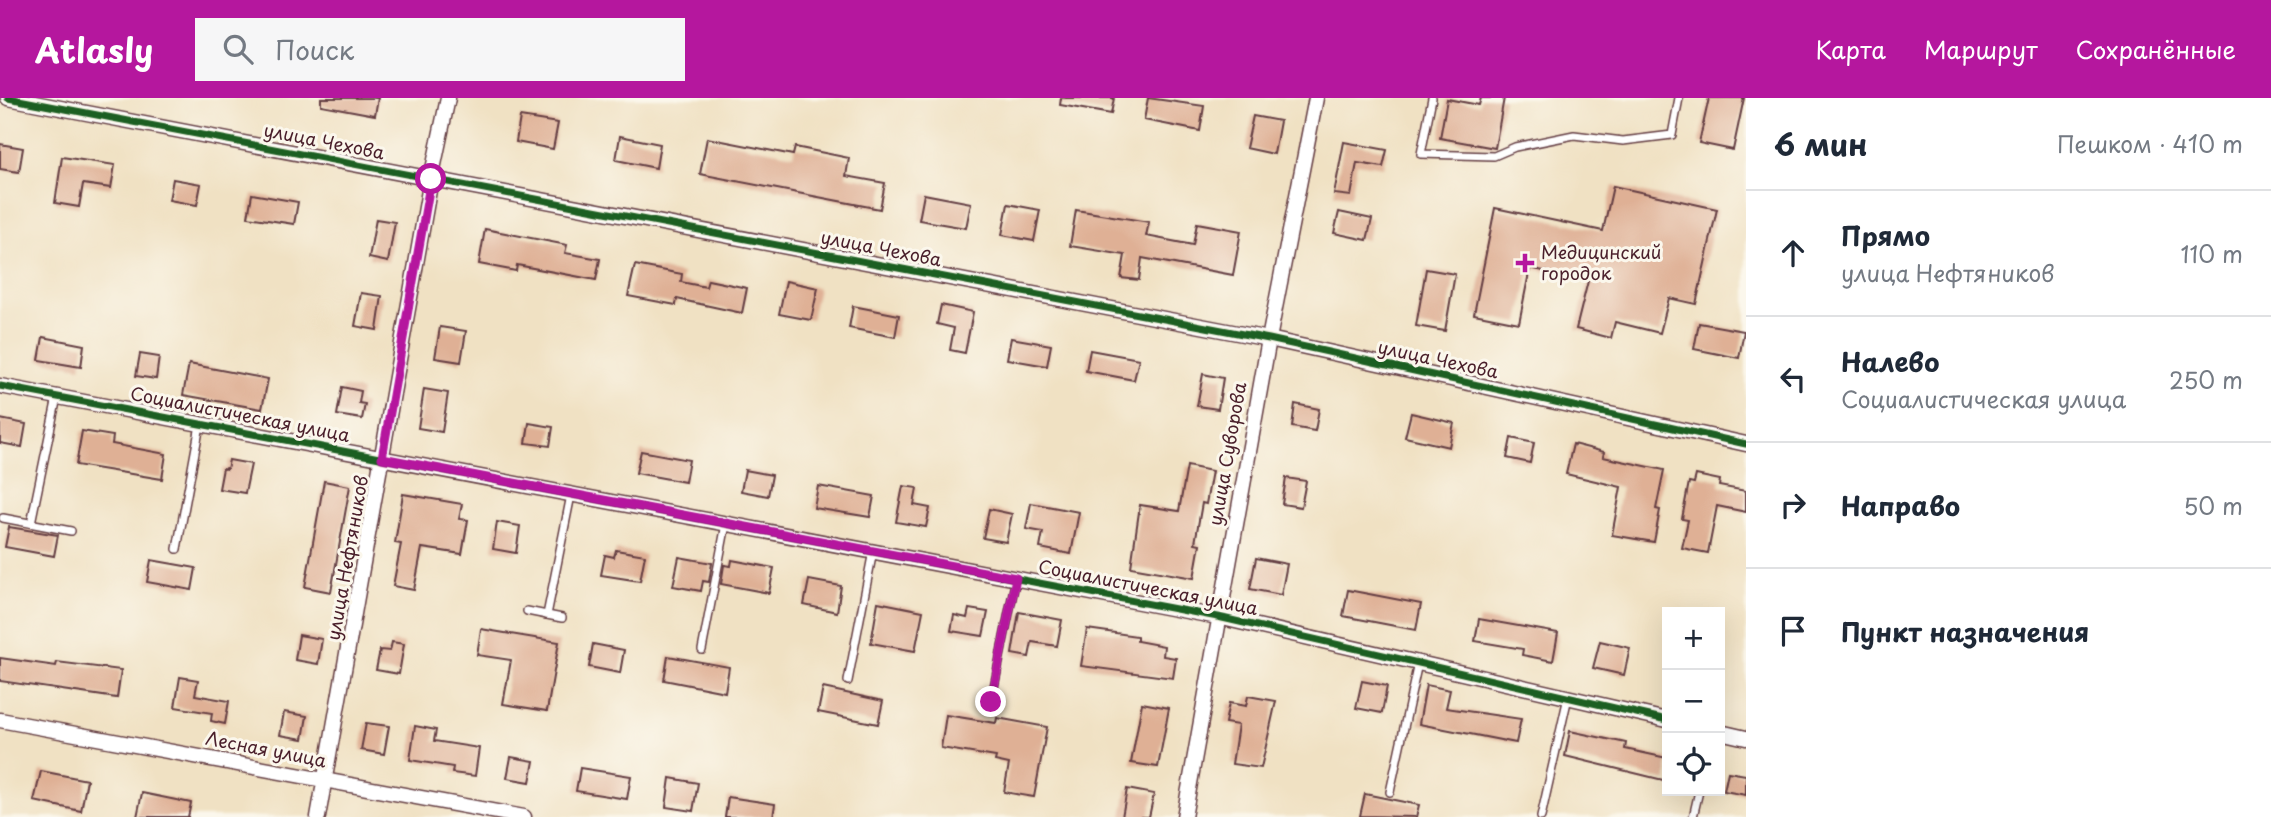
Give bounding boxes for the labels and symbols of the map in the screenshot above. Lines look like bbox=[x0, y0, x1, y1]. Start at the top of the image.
street label: улица Чехова bbox=[262, 116, 388, 166]
route start bbox=[415, 163, 446, 194]
street label: улица Чехова bbox=[819, 223, 945, 273]
place label: Медицинский городок bbox=[1541, 238, 1661, 286]
marker: Медицинский городок bbox=[1515, 253, 1535, 273]
street label: улица Чехова bbox=[1376, 333, 1502, 385]
street label: Социалистическая улица bbox=[128, 379, 353, 448]
street label: улица Суворова bbox=[1201, 379, 1253, 528]
street label: улица Нефтяников bbox=[319, 473, 374, 642]
street label: Социалистическая улица bbox=[1036, 552, 1261, 621]
route end bbox=[975, 686, 1006, 717]
street label: Лесная улица bbox=[204, 724, 330, 774]

